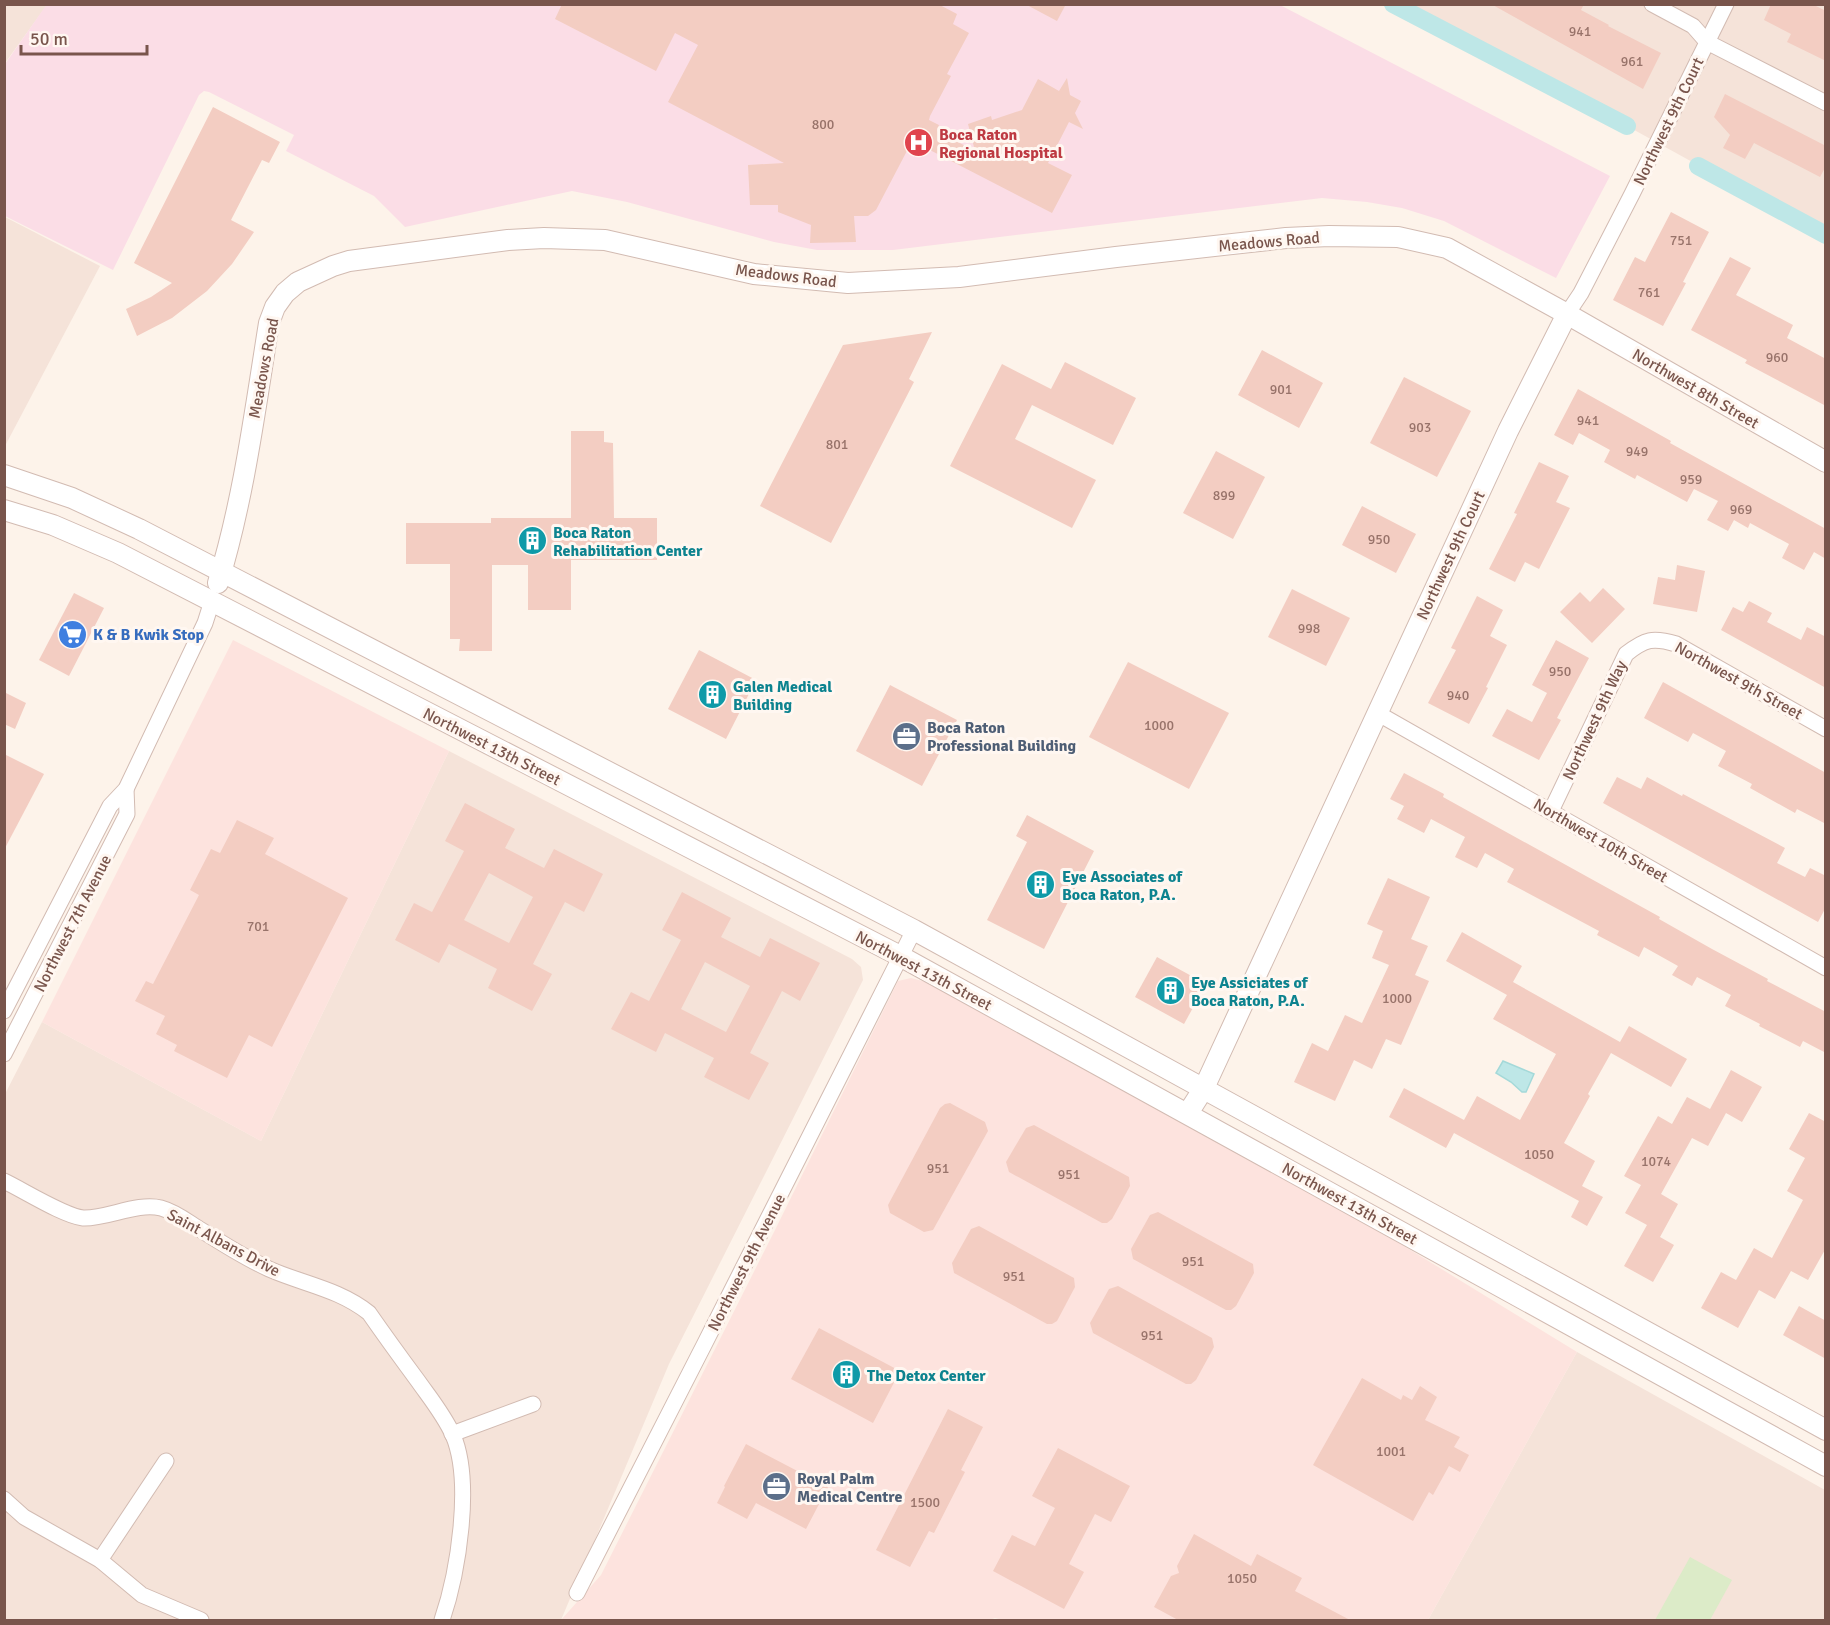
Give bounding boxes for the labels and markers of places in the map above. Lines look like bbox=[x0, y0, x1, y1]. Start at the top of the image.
place label: Boca Raton Regional Hospital bbox=[939, 125, 1063, 163]
hospital icon: Boca Raton Regional Hospital bbox=[902, 127, 934, 159]
place label: Boca Raton Rehabilitation Center bbox=[553, 523, 703, 561]
building icon: Boca Raton Rehabilitation Center bbox=[516, 525, 548, 557]
supermarket icon: K & B Kwik Stop bbox=[56, 618, 88, 650]
place label: K & B Kwik Stop bbox=[93, 625, 205, 645]
place label: Galen Medical Building bbox=[733, 677, 832, 715]
building icon: Galen Medical Building bbox=[696, 679, 728, 711]
place label: Boca Raton Professional Building bbox=[927, 718, 1077, 756]
office icon: Boca Raton Professional Building bbox=[890, 720, 922, 752]
place label: Eye Associates of Boca Raton, P.A. bbox=[1062, 867, 1183, 905]
building icon: Eye Associates of Boca Raton, P.A. bbox=[1025, 869, 1057, 901]
place label: Eye Assiciates of Boca Raton, P.A. bbox=[1191, 973, 1309, 1011]
building icon: Eye Assiciates of Boca Raton, P.A. bbox=[1154, 975, 1186, 1007]
building icon: The Detox Center bbox=[830, 1359, 862, 1391]
place label: The Detox Center bbox=[867, 1366, 986, 1386]
place label: Royal Palm Medical Centre bbox=[797, 1469, 902, 1507]
office icon: Royal Palm Medical Centre bbox=[760, 1471, 792, 1503]

